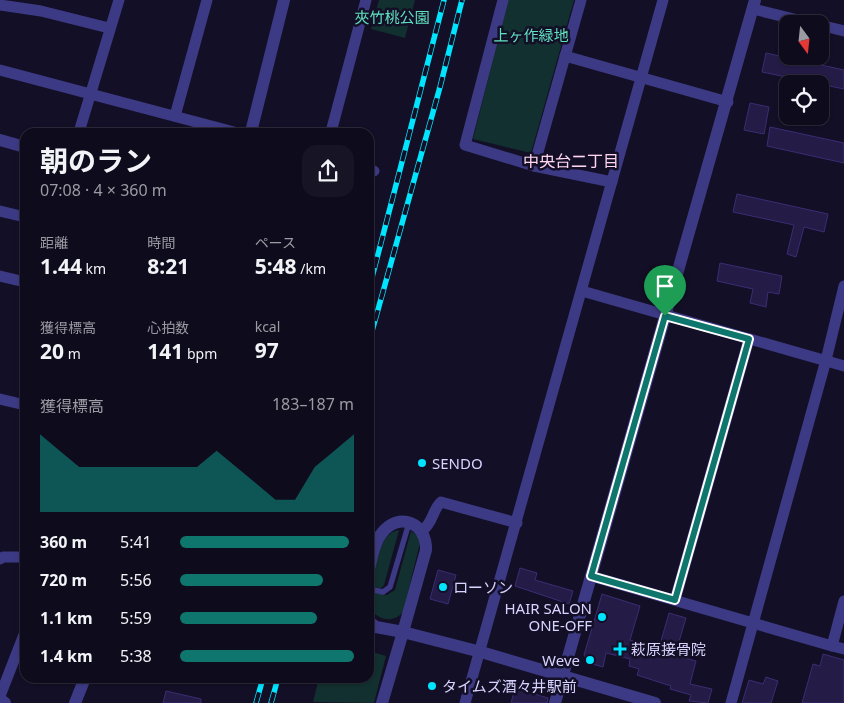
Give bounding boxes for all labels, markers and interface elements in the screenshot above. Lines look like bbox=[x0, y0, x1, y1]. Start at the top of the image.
park label: 夾竹桃公園 bbox=[354, 7, 430, 27]
north arrow bbox=[779, 15, 829, 65]
map controls bbox=[779, 15, 829, 125]
park label: 上ヶ作緑地 bbox=[493, 25, 569, 45]
button: locate bbox=[779, 75, 829, 125]
text: 朝のラン bbox=[40, 141, 152, 179]
button: share bbox=[302, 145, 354, 197]
district label: 中央台二丁目 bbox=[523, 150, 619, 172]
text: 07:08 · 4 × 360 m bbox=[40, 179, 167, 201]
text: 距離 bbox=[40, 233, 68, 252]
text: 時間 bbox=[147, 233, 175, 252]
text: ペース bbox=[255, 233, 296, 252]
text: 1.44 bbox=[40, 252, 82, 280]
text: 8:21 bbox=[147, 252, 189, 280]
text: 5:48 bbox=[255, 252, 297, 280]
text: km bbox=[82, 259, 106, 278]
text: /km bbox=[297, 259, 326, 278]
pin bbox=[644, 265, 686, 316]
icon: arrive bbox=[651, 272, 679, 300]
text: kcal bbox=[255, 317, 280, 336]
text: 獲得標高 bbox=[40, 318, 96, 337]
text: 心拍数 bbox=[147, 318, 189, 337]
text: 97 bbox=[255, 336, 279, 364]
text: 20 bbox=[40, 337, 64, 365]
text: 141 bbox=[147, 337, 183, 365]
text: m bbox=[64, 344, 81, 363]
text: bpm bbox=[183, 344, 217, 363]
text: 183–187 m bbox=[272, 393, 354, 415]
text: 獲得標高 bbox=[40, 395, 104, 417]
place label: SENDO bbox=[432, 453, 483, 473]
marker: SENDO bbox=[416, 457, 428, 469]
text: 360 m bbox=[40, 531, 87, 553]
text: 5:41 bbox=[120, 531, 152, 553]
text: 720 m bbox=[40, 569, 87, 591]
text: 5:56 bbox=[120, 569, 152, 591]
place label: ローソン bbox=[453, 577, 513, 597]
marker: ローソン bbox=[437, 581, 449, 593]
place label: HAIR SALON ONE-OFF bbox=[504, 598, 592, 635]
text: 1.1 km bbox=[40, 607, 92, 629]
text: 5:59 bbox=[120, 607, 152, 629]
marker: HAIR SALON ONE-OFF bbox=[596, 611, 608, 623]
place label: 萩原接骨院 bbox=[631, 639, 706, 659]
marker: 萩原接骨院 bbox=[613, 642, 627, 656]
text: 1.4 km bbox=[40, 645, 92, 667]
text: 5:38 bbox=[120, 645, 152, 667]
place label: Weve bbox=[542, 650, 580, 670]
marker: Weve bbox=[584, 654, 596, 666]
place label: タイムズ酒々井駅前 bbox=[442, 676, 577, 696]
marker: タイムズ酒々井駅前 bbox=[426, 680, 438, 692]

